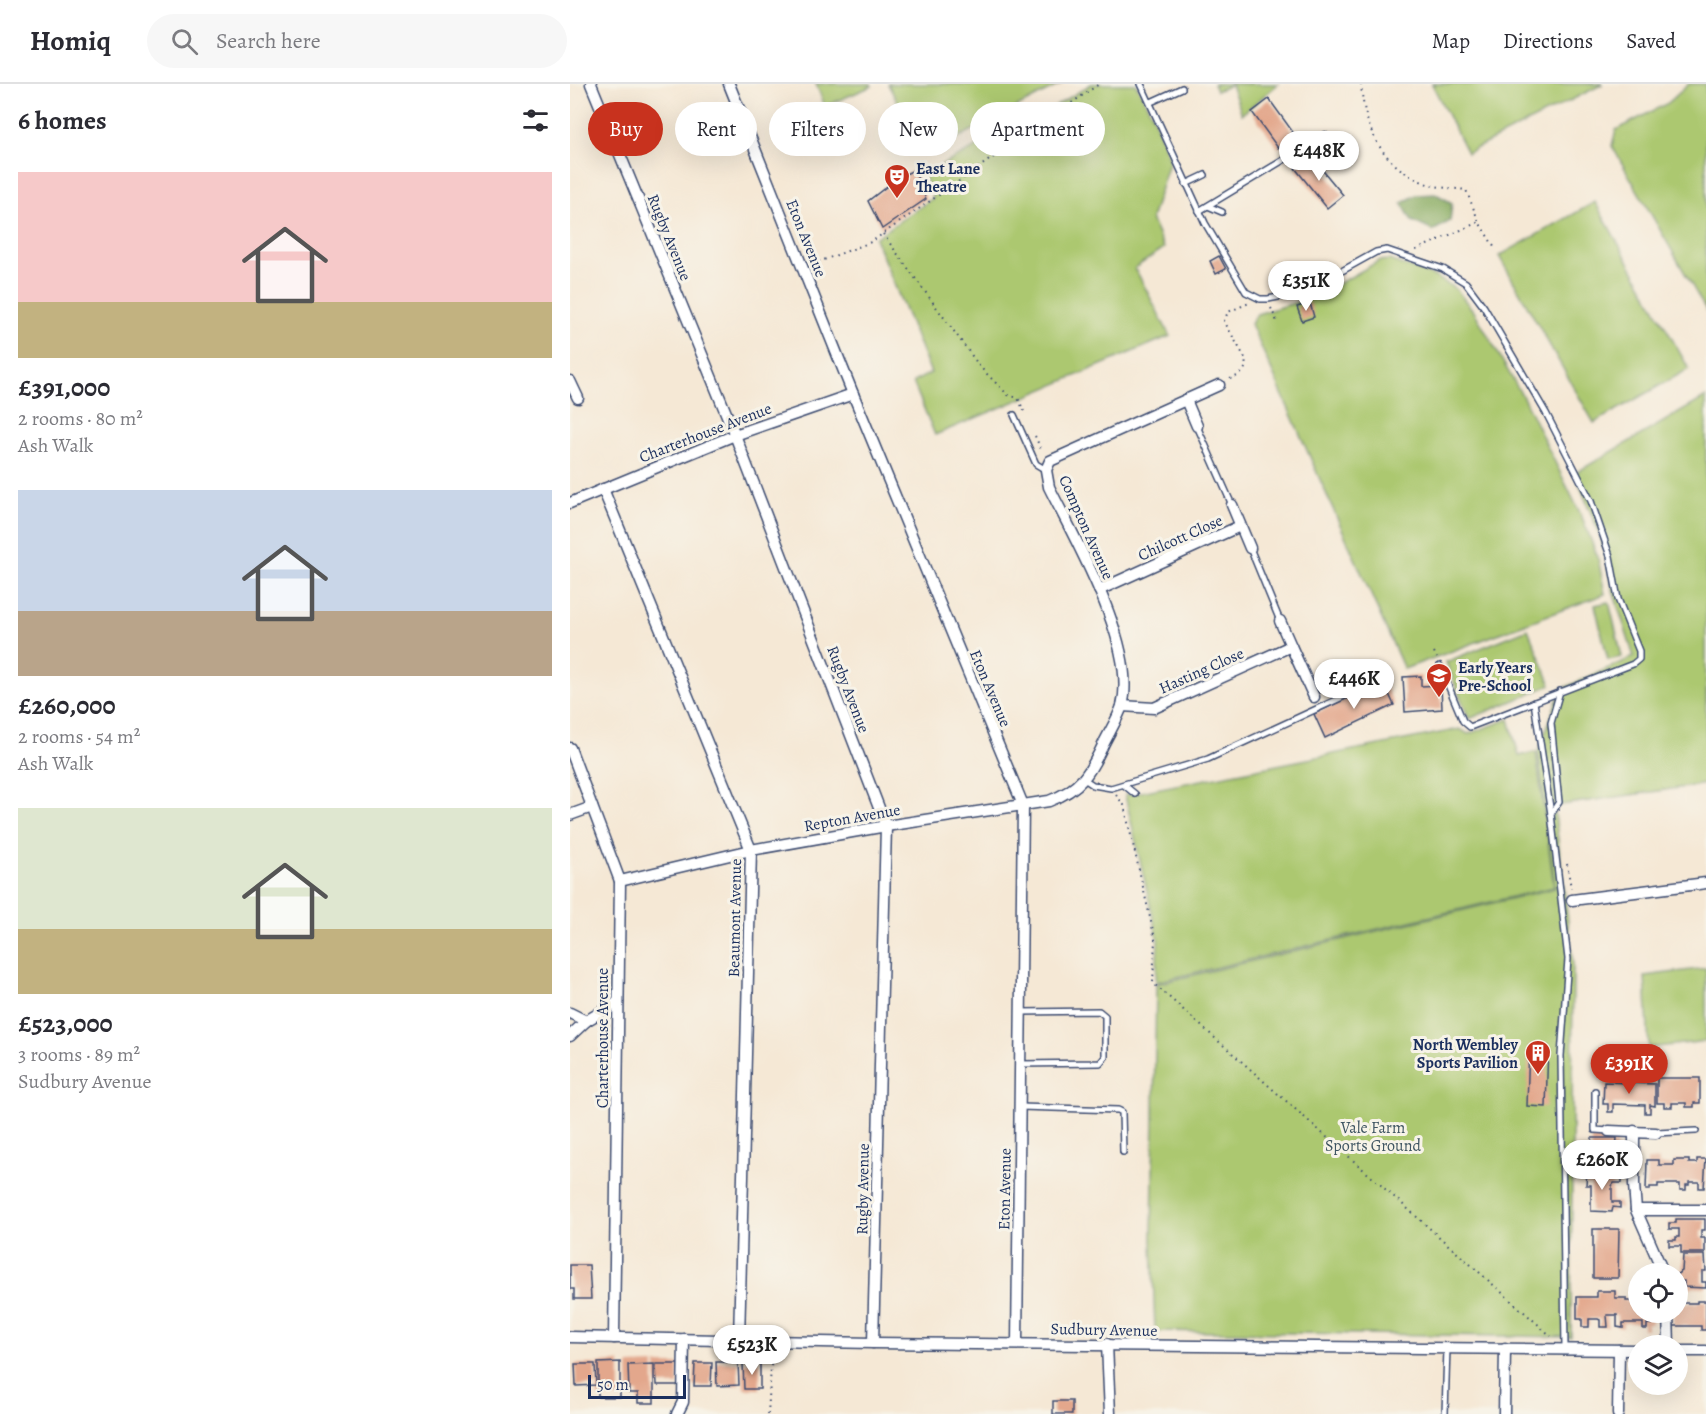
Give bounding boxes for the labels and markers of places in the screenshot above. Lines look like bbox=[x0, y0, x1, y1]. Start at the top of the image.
pin: £448K bbox=[1277, 131, 1361, 182]
place label: East Lane Theatre bbox=[916, 158, 980, 198]
theatre icon: East Lane Theatre bbox=[882, 162, 912, 200]
pin: £351K bbox=[1264, 261, 1348, 312]
place label: Early Years Pre-School bbox=[1458, 657, 1533, 697]
pin: £446K bbox=[1312, 659, 1396, 710]
school or university icon: Early Years Pre-School bbox=[1424, 661, 1454, 699]
place label: North Wembley Sports Pavilion bbox=[1413, 1034, 1519, 1074]
building icon: North Wembley Sports Pavilion bbox=[1523, 1038, 1553, 1076]
pin: £391K bbox=[1587, 1044, 1671, 1095]
pin: £260K bbox=[1560, 1140, 1644, 1191]
pin: £523K bbox=[710, 1325, 794, 1376]

